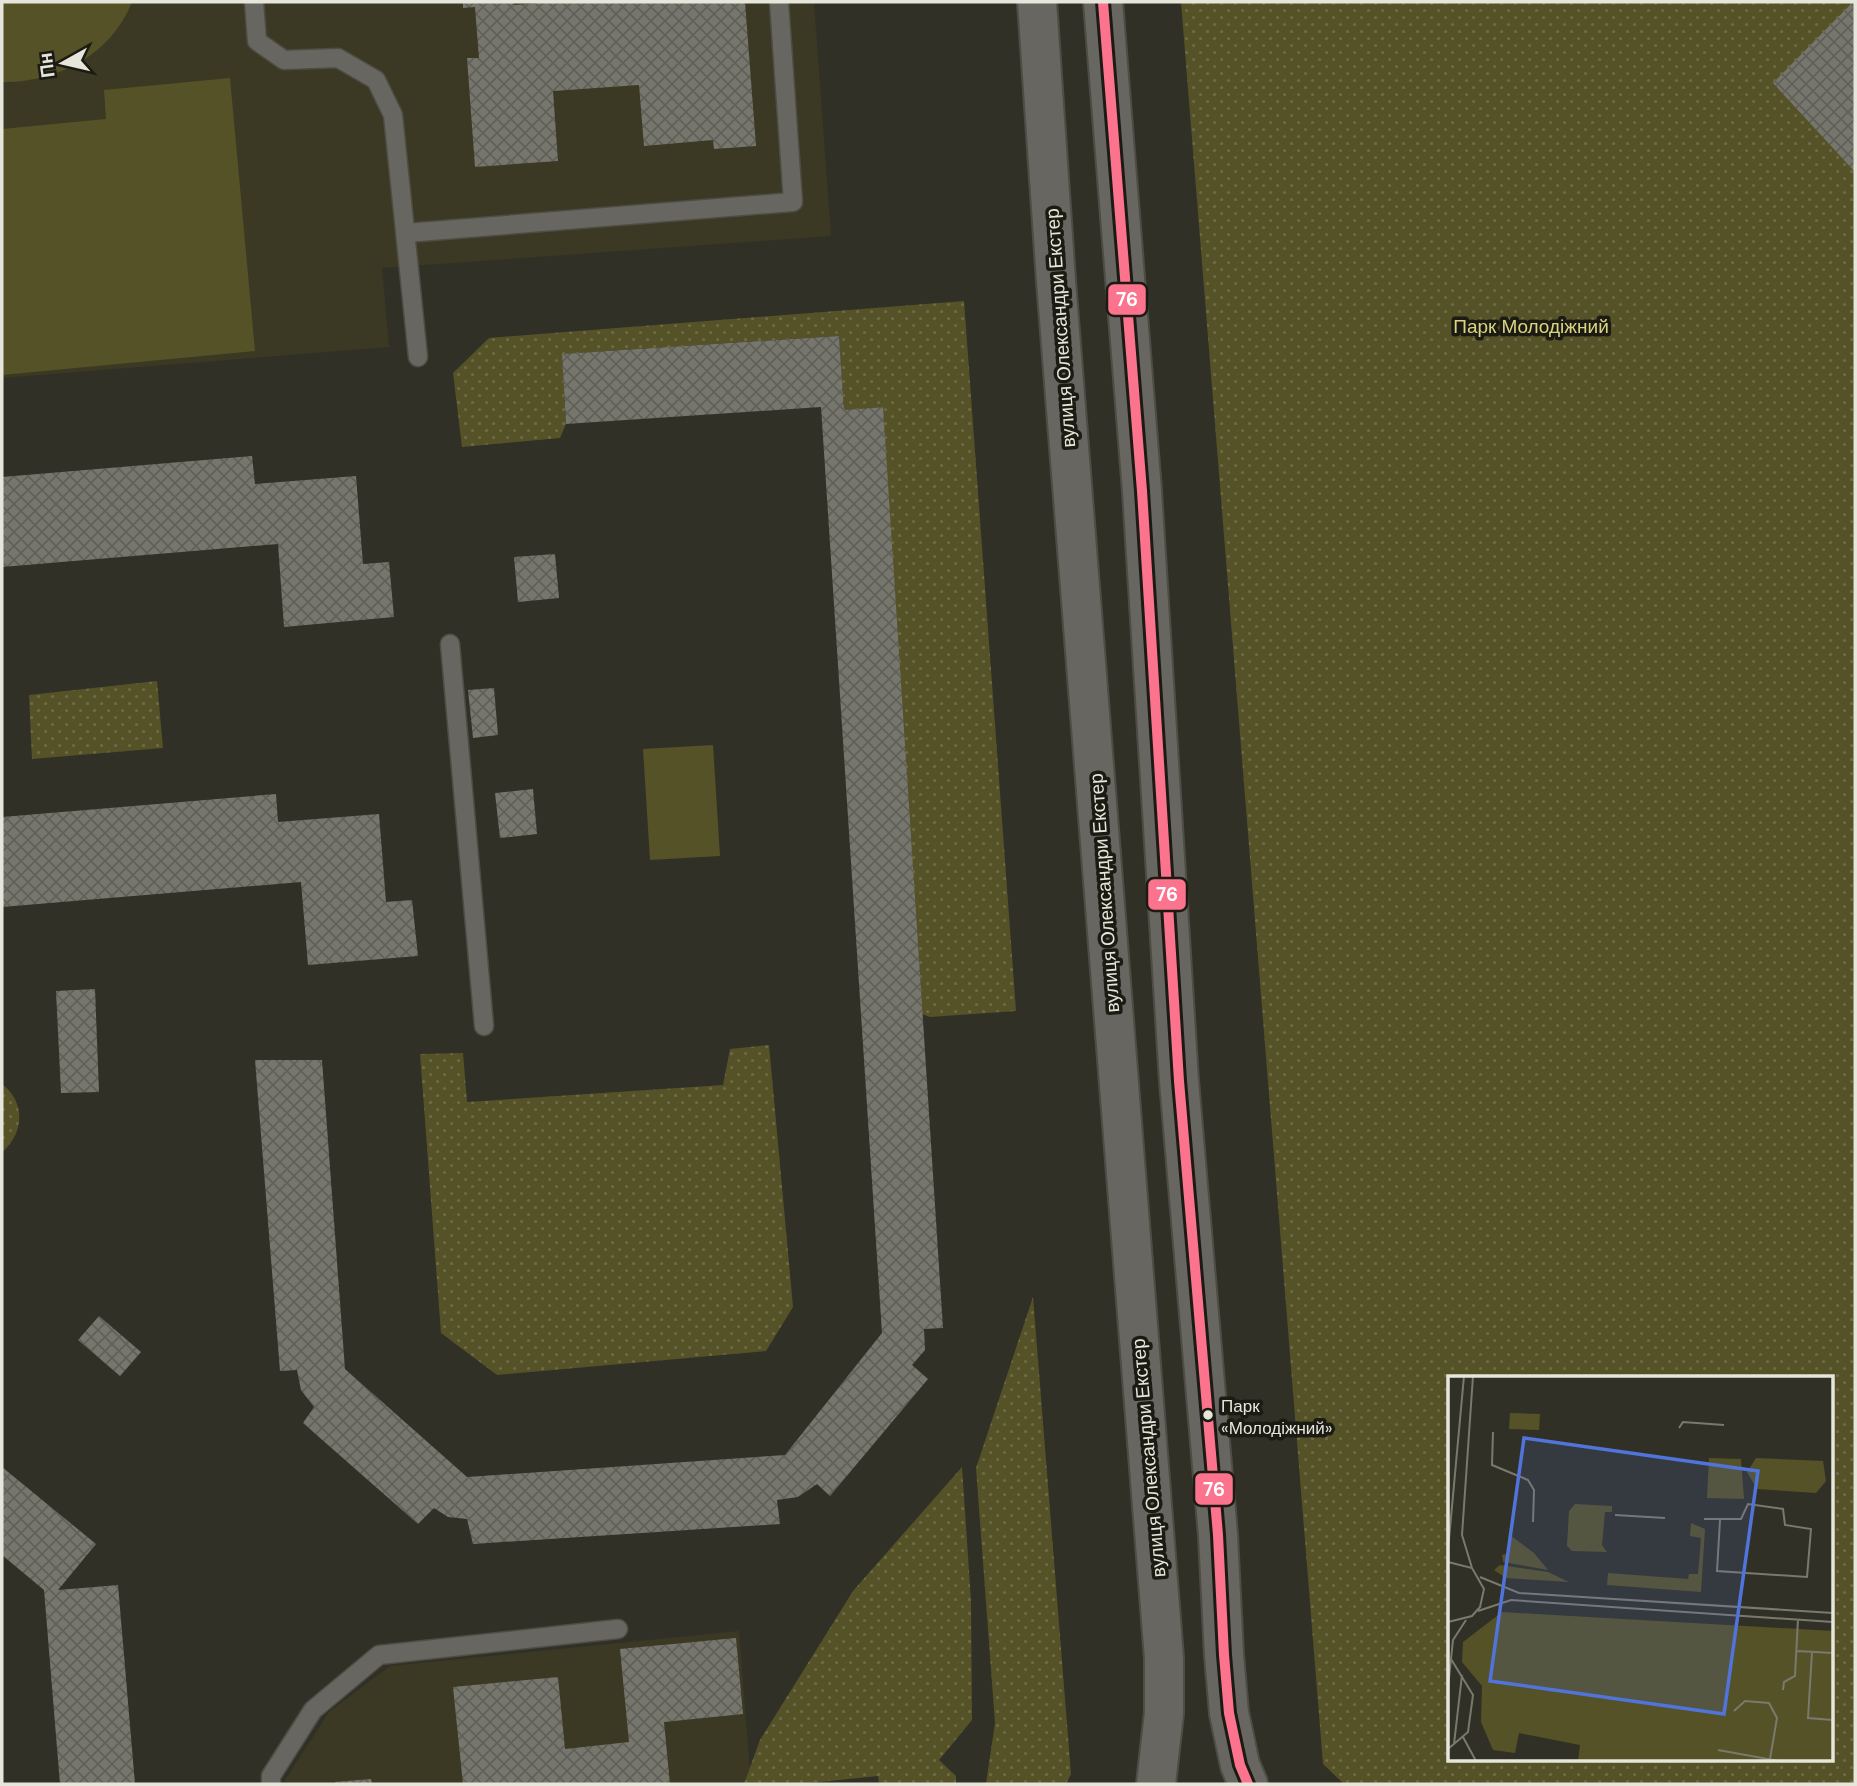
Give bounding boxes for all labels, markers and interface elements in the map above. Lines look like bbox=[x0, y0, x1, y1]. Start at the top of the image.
north arrow bbox=[28, 28, 98, 98]
text: Пн bbox=[33, 51, 61, 79]
street label: вулиця Олександри Екстер bbox=[1040, 208, 1081, 448]
line badge: 76 bbox=[1107, 283, 1147, 316]
text: 76 bbox=[1116, 287, 1138, 312]
park label: Парк Молодіжний bbox=[1453, 314, 1609, 339]
street label: вулиця Олександри Екстер bbox=[1084, 773, 1125, 1013]
line badge: 76 bbox=[1147, 878, 1187, 911]
text: 76 bbox=[1156, 882, 1178, 907]
street label: вулиця Олександри Екстер bbox=[1126, 1338, 1171, 1578]
inset map bbox=[1448, 1376, 1832, 1762]
place label: Парк «Молодіжний» bbox=[1221, 1395, 1332, 1439]
marker: Парк «Молодіжний» bbox=[1201, 1408, 1215, 1422]
line badge: 76 bbox=[1194, 1472, 1234, 1506]
text: 76 bbox=[1203, 1477, 1225, 1502]

